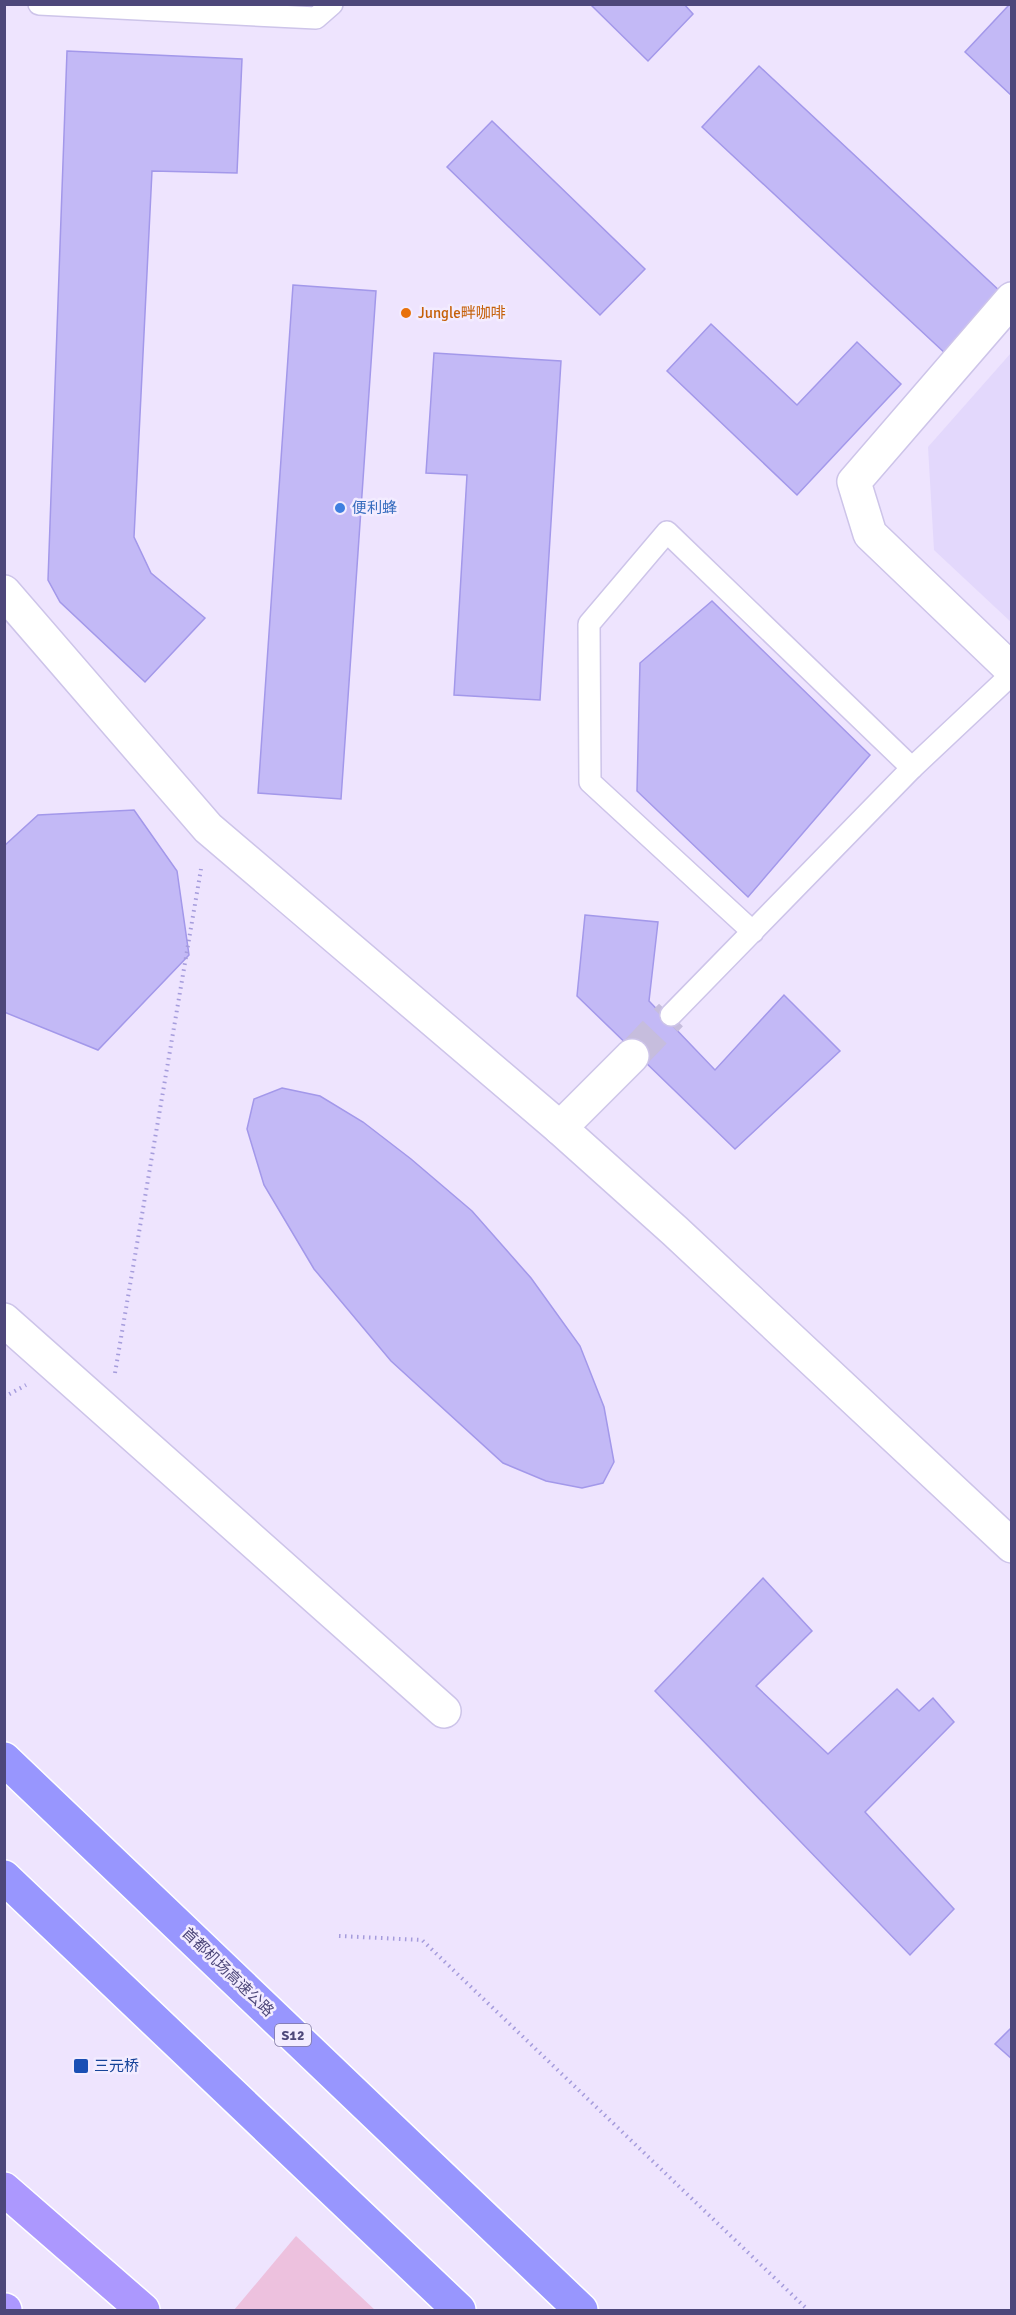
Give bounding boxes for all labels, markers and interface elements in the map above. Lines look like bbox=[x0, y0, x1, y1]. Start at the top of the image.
place label: Jungle畔咖啡 bbox=[418, 304, 506, 322]
marker: Jungle畔咖啡 bbox=[399, 306, 413, 320]
place label: 便利蜂 bbox=[352, 499, 397, 517]
marker: 便利蜂 bbox=[333, 501, 347, 515]
street label: 首都机场高速公路 bbox=[179, 1924, 277, 2020]
road number: S12 bbox=[275, 2024, 311, 2046]
marker: 三元桥 bbox=[72, 2057, 90, 2075]
place label: 三元桥 bbox=[94, 2057, 139, 2075]

